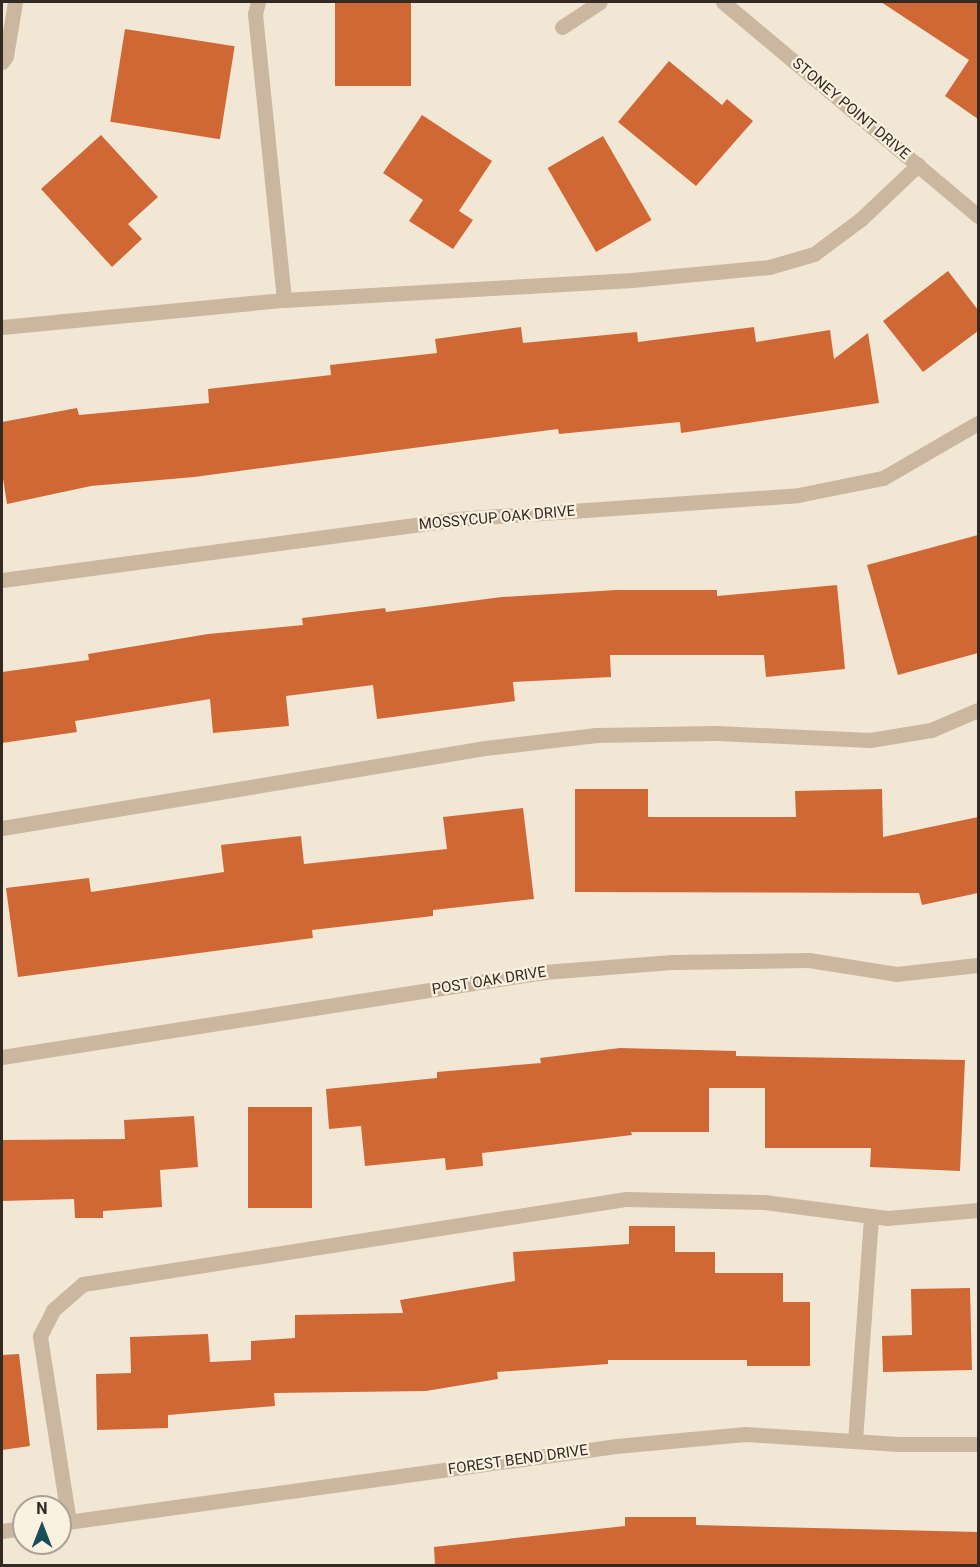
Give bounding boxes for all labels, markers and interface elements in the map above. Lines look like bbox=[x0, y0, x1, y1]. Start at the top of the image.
street label: STONEY POINT DRIVE bbox=[788, 54, 914, 164]
street label: MOSSYCUP OAK DRIVE bbox=[418, 502, 576, 534]
street label: POST OAK DRIVE bbox=[430, 963, 548, 999]
street label: FOREST BEND DRIVE bbox=[447, 1441, 589, 1479]
north arrow bbox=[12, 1495, 72, 1555]
text: N bbox=[36, 1499, 48, 1518]

